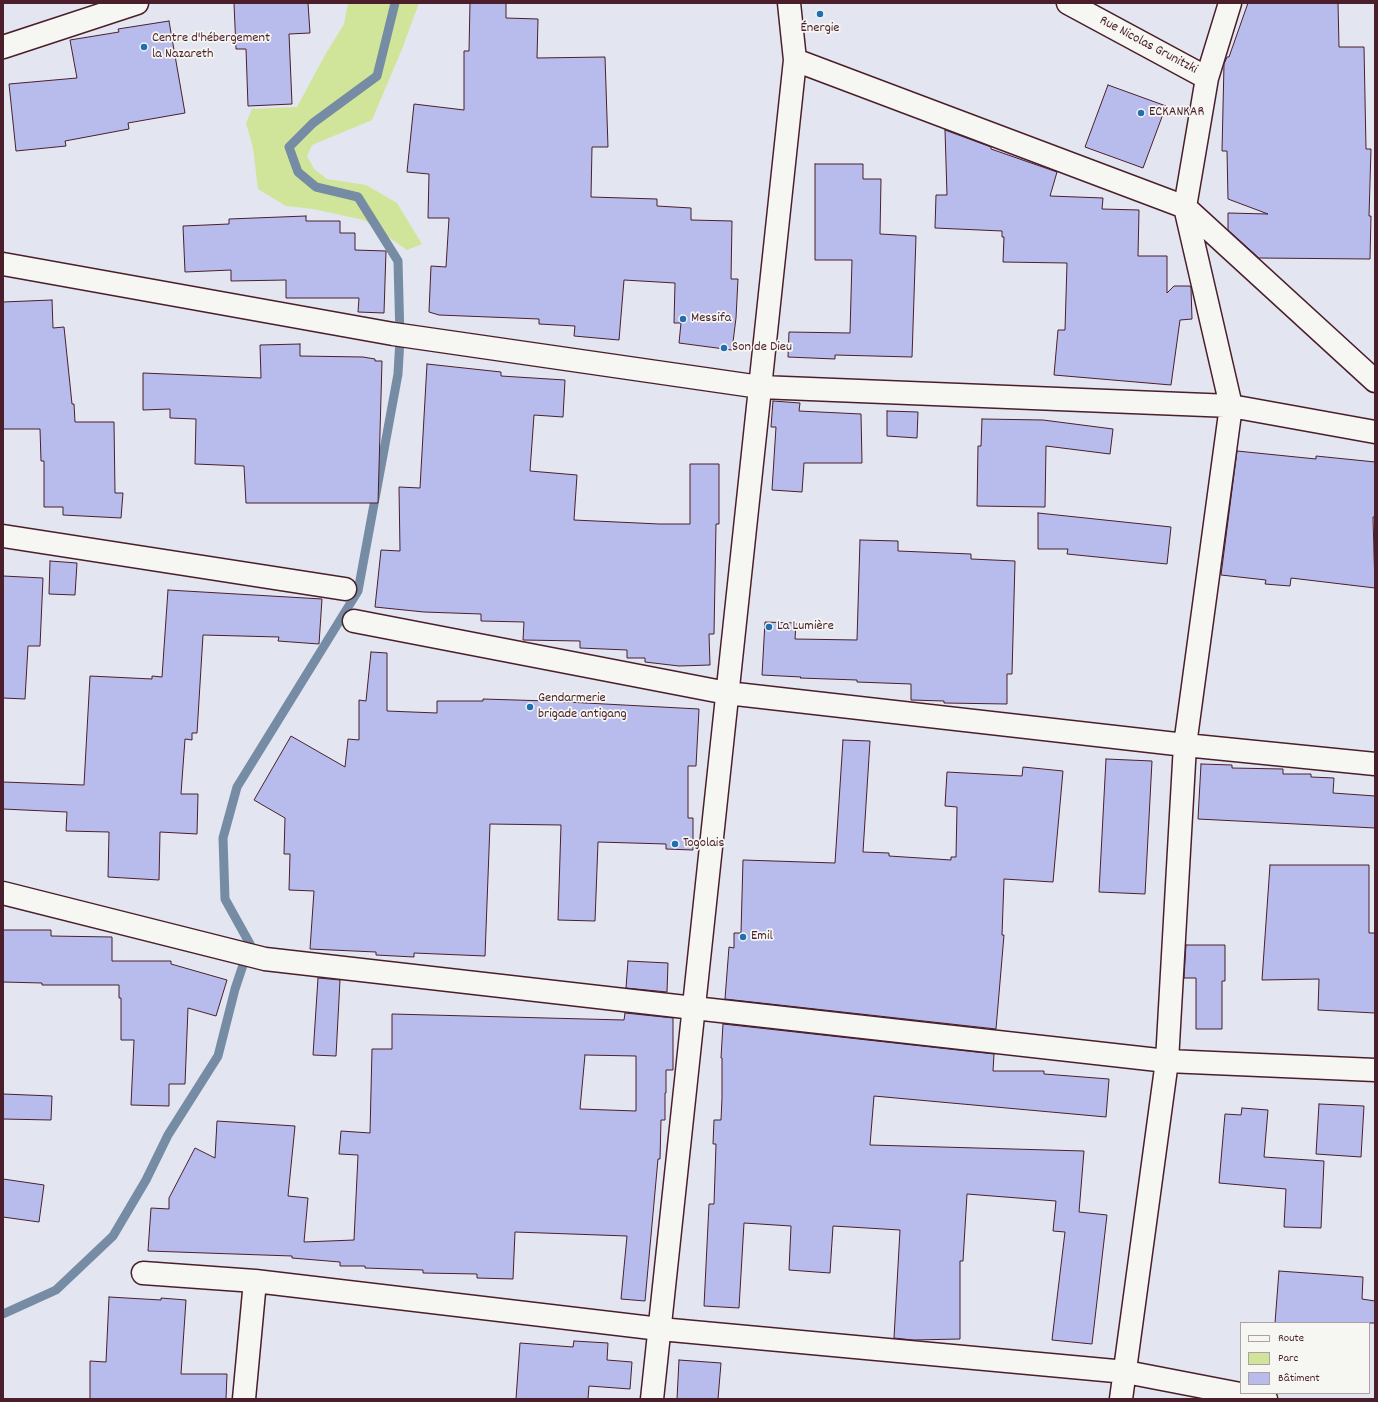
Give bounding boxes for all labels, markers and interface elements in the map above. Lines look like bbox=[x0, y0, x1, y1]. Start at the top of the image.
marker: Énergie bbox=[815, 9, 825, 19]
street label: Rue Nicolas Grunitzki bbox=[1096, 13, 1200, 79]
place label: Énergie bbox=[800, 21, 840, 37]
place label: Centre d'hébergement la Nazareth bbox=[152, 31, 270, 64]
marker: Centre d'hébergement la Nazareth bbox=[139, 42, 149, 52]
place label: ECKANKAR bbox=[1149, 105, 1204, 121]
marker: ECKANKAR bbox=[1136, 108, 1146, 118]
place label: Messifa bbox=[691, 311, 731, 327]
marker: Messifa bbox=[678, 314, 688, 324]
place label: Son de Dieu bbox=[732, 340, 792, 356]
marker: Son de Dieu bbox=[719, 343, 729, 353]
place label: La Lumière bbox=[777, 619, 834, 635]
marker: La Lumière bbox=[764, 622, 774, 632]
place label: Gendarmerie brigade antigang bbox=[538, 691, 627, 724]
marker: Gendarmerie brigade antigang bbox=[525, 702, 535, 712]
place label: Togolais bbox=[683, 836, 724, 852]
marker: Togolais bbox=[670, 839, 680, 849]
place label: Emil bbox=[751, 929, 773, 945]
marker: Emil bbox=[738, 932, 748, 942]
legend bbox=[1240, 1322, 1370, 1394]
text: Route bbox=[1278, 1330, 1304, 1347]
text: Parc bbox=[1278, 1350, 1298, 1367]
text: Bâtiment bbox=[1278, 1370, 1320, 1387]

